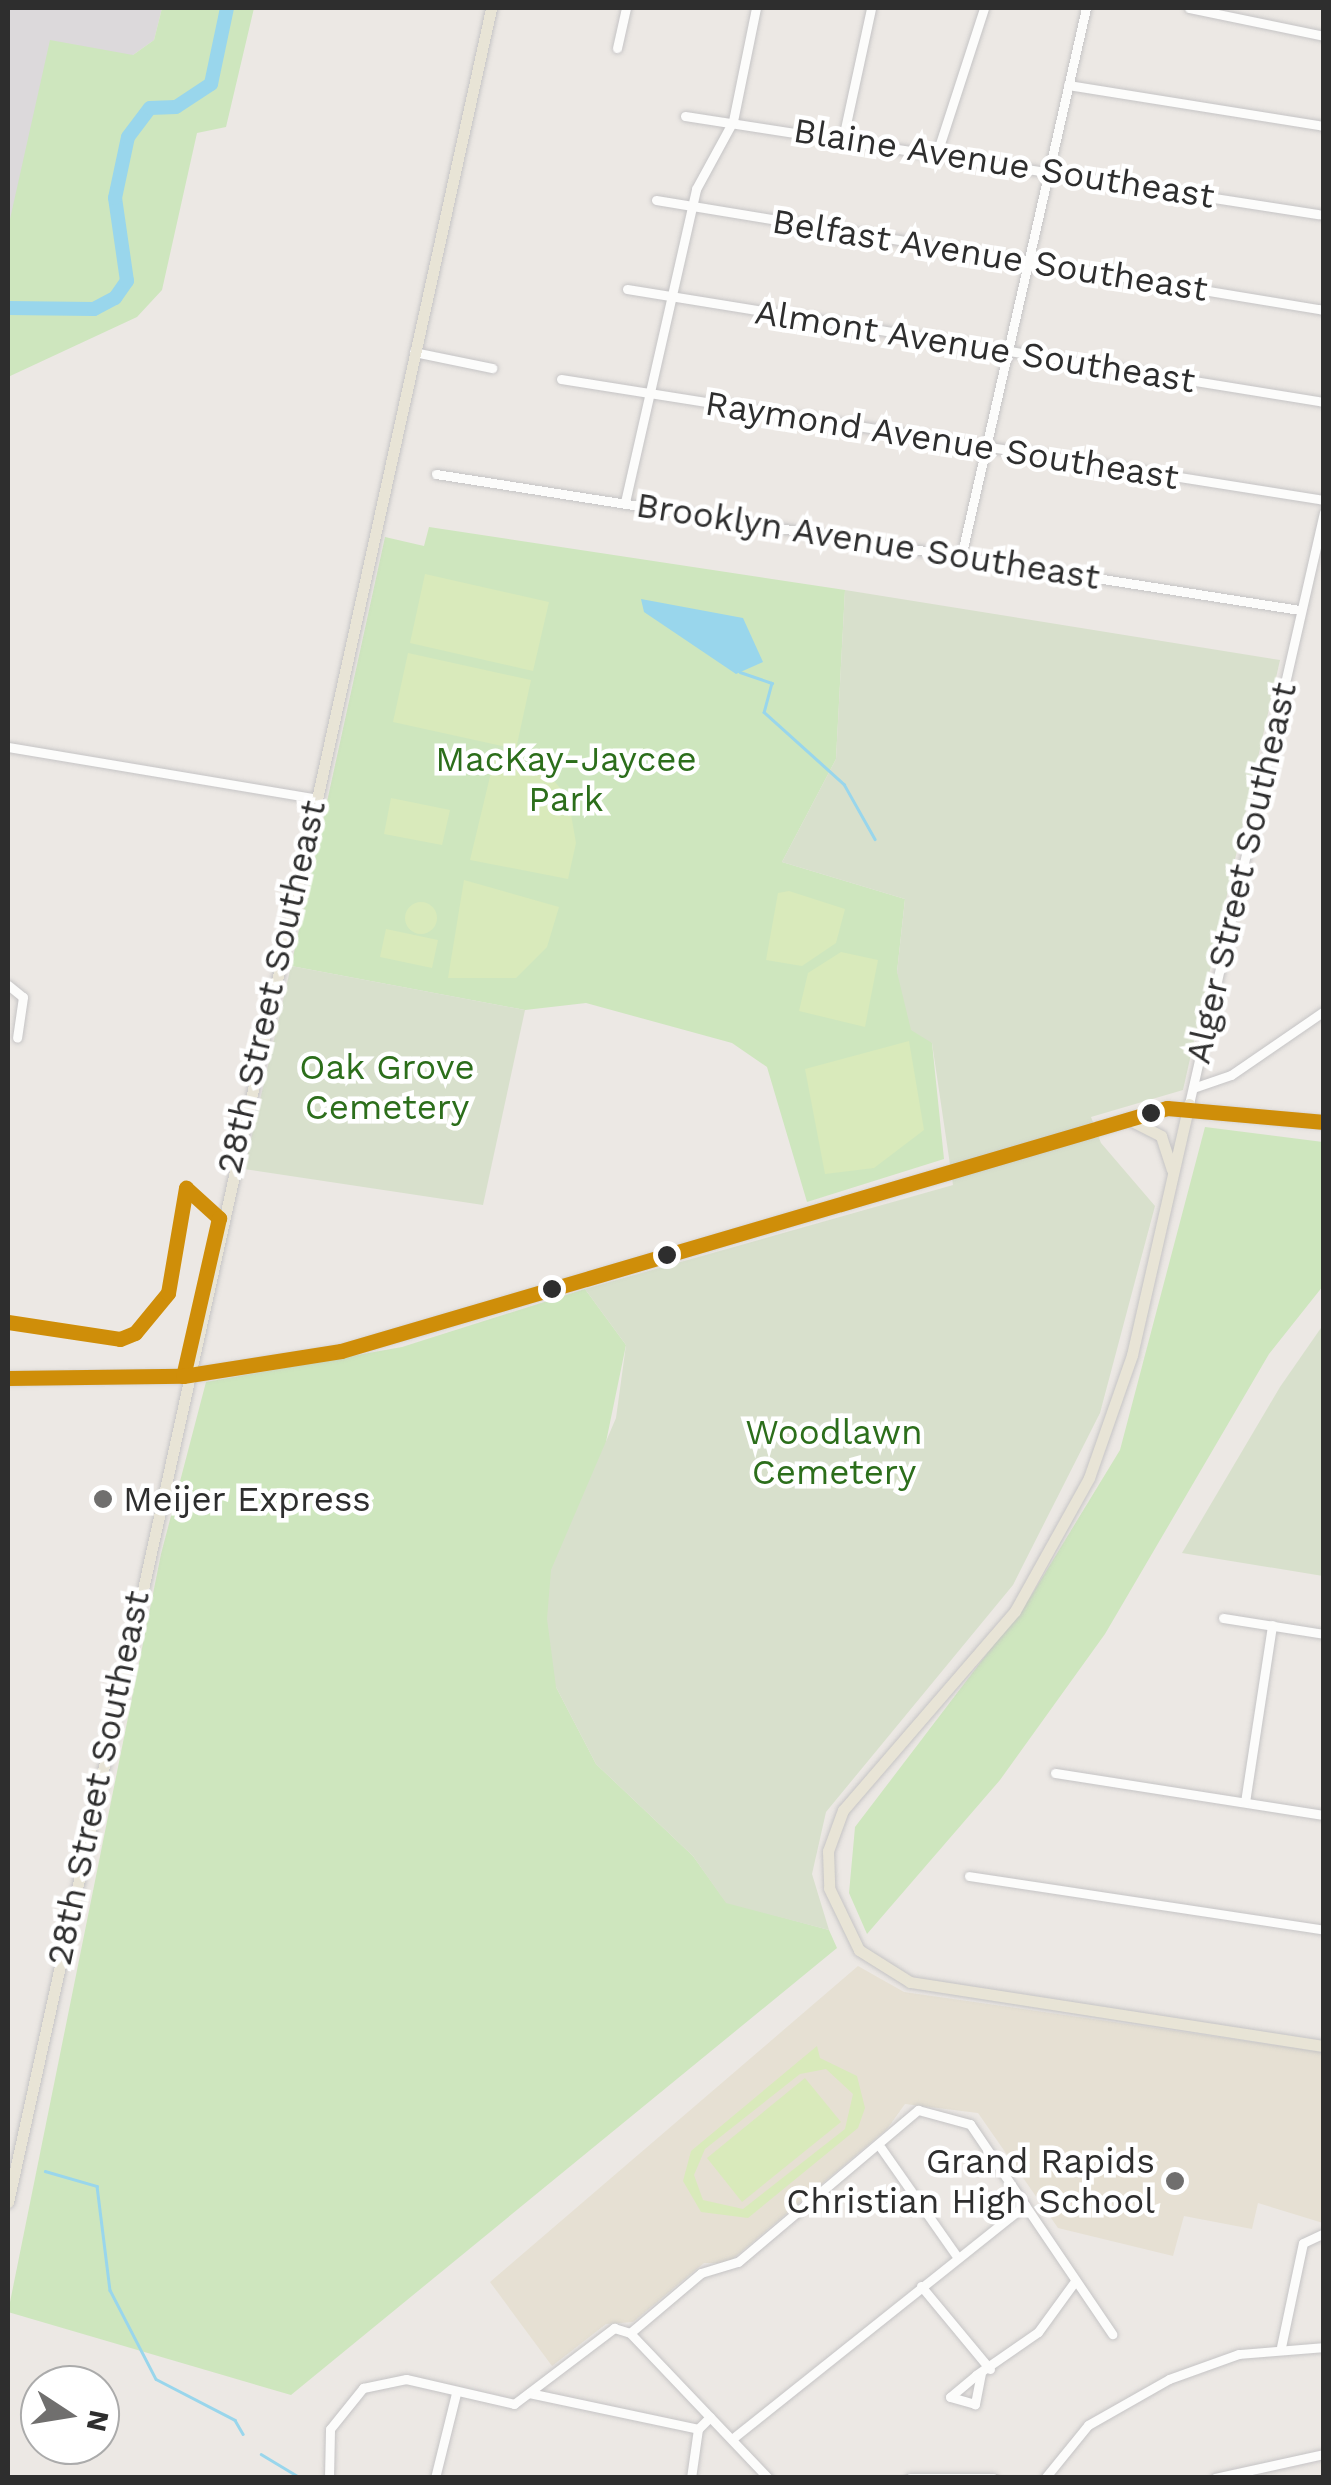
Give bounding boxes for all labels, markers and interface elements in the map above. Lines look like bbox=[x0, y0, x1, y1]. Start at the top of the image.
street label: Blaine Avenue Southeast bbox=[790, 109, 1218, 217]
street label: Belfast Avenue Southeast bbox=[769, 200, 1211, 310]
street label: Almont Avenue Southeast bbox=[751, 290, 1199, 402]
street label: Raymond Avenue Southeast bbox=[702, 382, 1182, 498]
street label: Brooklyn Avenue Southeast bbox=[633, 483, 1103, 599]
street label: Alger Street Southeast bbox=[1177, 678, 1305, 1068]
park label: MacKay-Jaycee Park bbox=[435, 738, 697, 820]
street label: 28th Street Southeast bbox=[208, 796, 334, 1178]
park label: Oak Grove Cemetery bbox=[299, 1046, 475, 1128]
unlabelled marker bbox=[1141, 1103, 1161, 1123]
unlabelled marker bbox=[657, 1245, 677, 1265]
unlabelled marker bbox=[542, 1279, 562, 1299]
park label: Woodlawn Cemetery bbox=[745, 1411, 923, 1493]
place label: Meijer Express bbox=[123, 1478, 372, 1520]
marker: Meijer Express bbox=[92, 1488, 114, 1510]
street label: 28th Street Southeast bbox=[38, 1587, 158, 1969]
place label: Grand Rapids Christian High School bbox=[786, 2140, 1155, 2222]
marker: Grand Rapids Christian High School bbox=[1164, 2170, 1186, 2192]
north arrow bbox=[20, 2365, 120, 2465]
text: N bbox=[80, 2407, 116, 2435]

